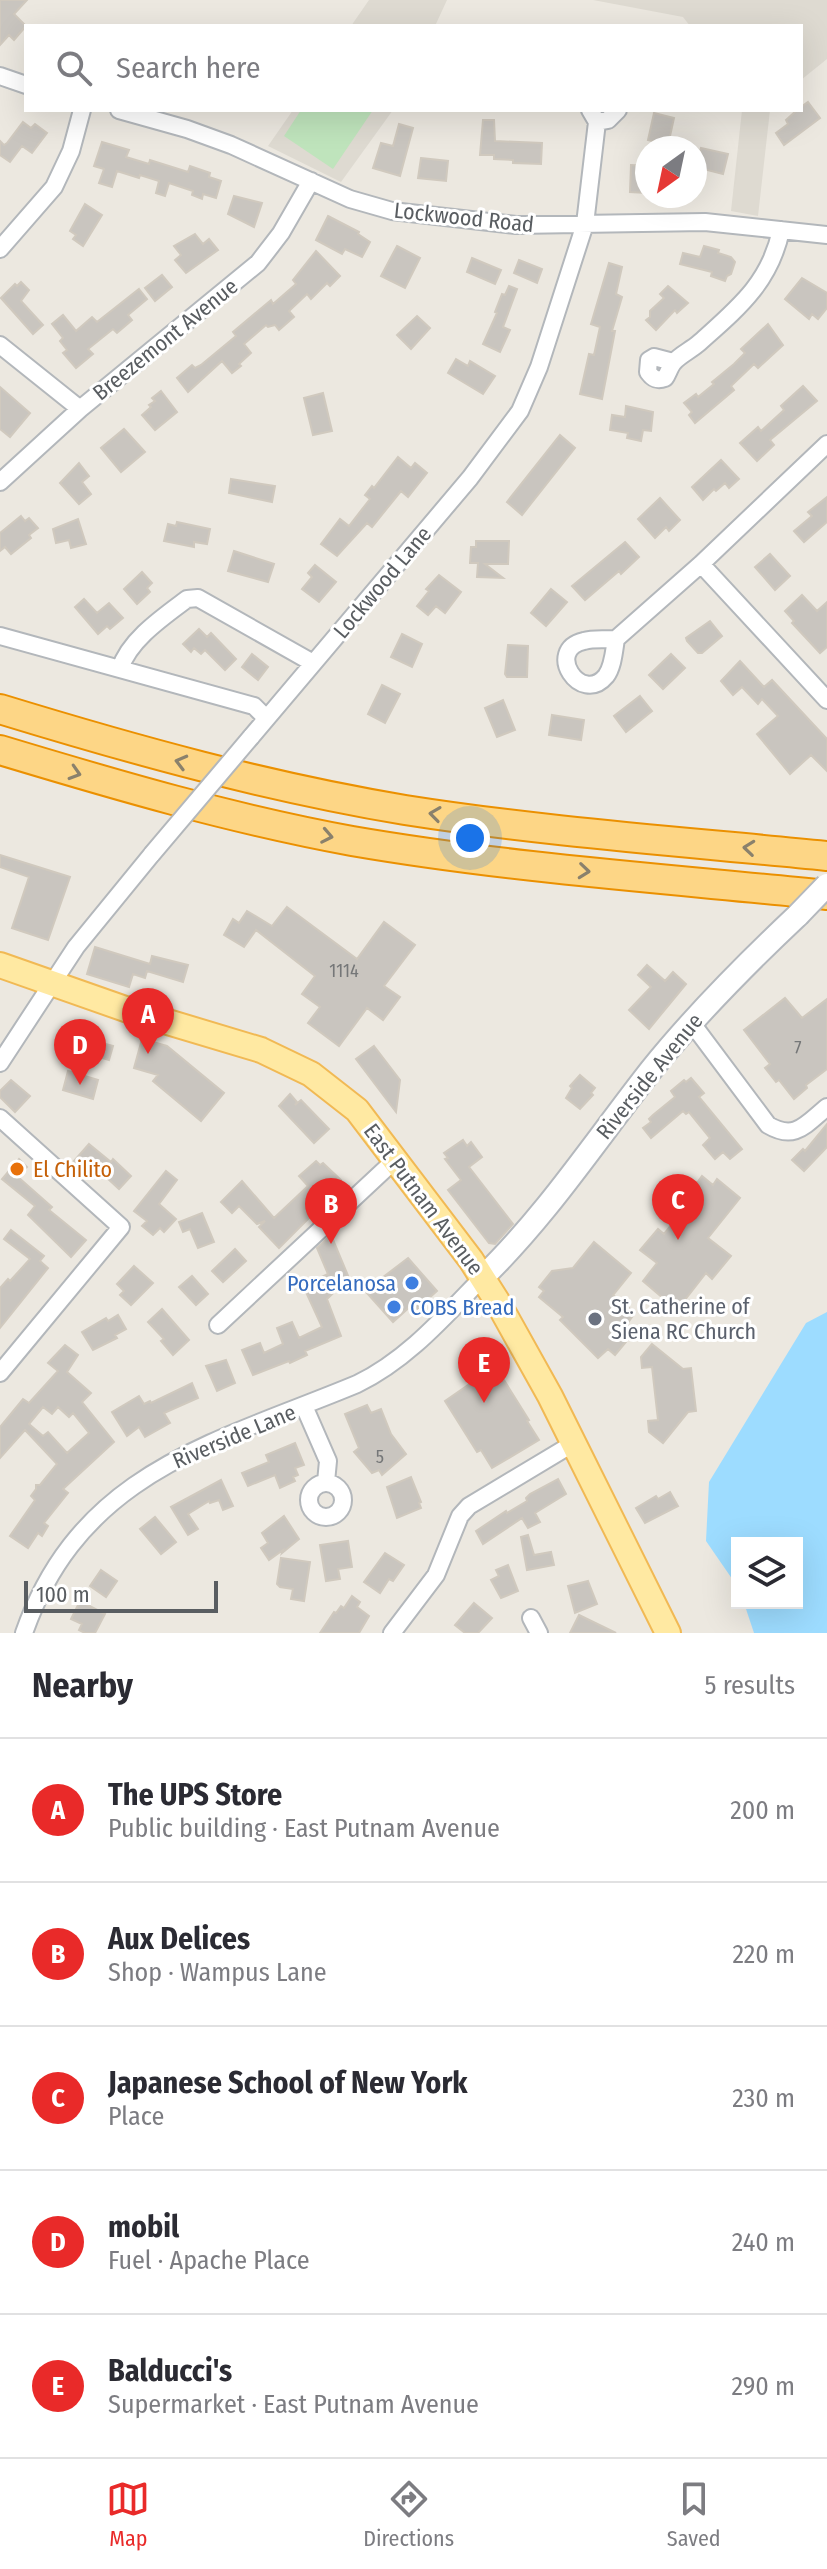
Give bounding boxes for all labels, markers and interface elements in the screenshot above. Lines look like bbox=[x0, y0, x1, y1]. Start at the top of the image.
search box bbox=[24, 24, 803, 112]
icon: search bbox=[52, 46, 96, 90]
text: Search here bbox=[116, 50, 261, 86]
north arrow bbox=[635, 136, 707, 208]
street label: Lockwood Road bbox=[393, 197, 535, 238]
street label: Breezemont Avenue bbox=[87, 273, 243, 406]
street label: Lockwood Lane bbox=[328, 521, 437, 644]
one-way arrow bbox=[174, 755, 188, 772]
one-way arrow bbox=[67, 764, 81, 780]
one-way arrow bbox=[428, 806, 442, 823]
your location bbox=[450, 818, 490, 858]
one-way arrow bbox=[320, 826, 334, 843]
one-way arrow bbox=[742, 840, 755, 857]
one-way arrow bbox=[578, 862, 591, 879]
house number: 1114 bbox=[329, 960, 359, 982]
pin: A bbox=[122, 988, 174, 1054]
street label: Riverside Avenue bbox=[590, 1008, 708, 1145]
pin: D bbox=[54, 1019, 106, 1085]
house number: 7 bbox=[794, 1037, 802, 1059]
street label: East Putnam Avenue bbox=[358, 1118, 489, 1280]
place label: El Chilito bbox=[33, 1156, 112, 1183]
marker: El Chilito bbox=[8, 1160, 26, 1178]
pin: C bbox=[652, 1174, 704, 1240]
pin: B bbox=[305, 1178, 357, 1244]
place label: Porcelanosa bbox=[287, 1270, 396, 1297]
marker: Porcelanosa bbox=[403, 1274, 421, 1292]
place label: St. Catherine of Siena RC Church bbox=[611, 1293, 756, 1345]
place label: COBS Bread bbox=[410, 1294, 515, 1321]
marker: COBS Bread bbox=[385, 1298, 403, 1316]
marker: St. Catherine of Siena RC Church bbox=[586, 1310, 604, 1328]
pin: E bbox=[458, 1337, 510, 1403]
street label: Riverside Lane bbox=[169, 1398, 300, 1474]
house number: 5 bbox=[376, 1446, 384, 1468]
map controls bbox=[731, 1537, 803, 1609]
button: layers bbox=[731, 1537, 803, 1609]
scale bar bbox=[24, 1577, 218, 1613]
text: 100 m bbox=[36, 1581, 90, 1608]
text: Nearby bbox=[32, 1665, 133, 1706]
text: 5 results bbox=[705, 1670, 795, 1701]
text: The UPS Store bbox=[108, 1777, 282, 1813]
text: A bbox=[51, 1795, 65, 1826]
text: 200 m bbox=[730, 1795, 795, 1826]
text: Public building · East Putnam Avenue bbox=[108, 1813, 500, 1844]
text: Aux Delices bbox=[108, 1921, 250, 1957]
text: B bbox=[51, 1939, 65, 1970]
text: 220 m bbox=[732, 1939, 795, 1970]
text: Shop · Wampus Lane bbox=[108, 1957, 327, 1988]
text: Japanese School of New York bbox=[108, 2065, 468, 2101]
text: C bbox=[51, 2083, 65, 2114]
text: 230 m bbox=[732, 2083, 795, 2114]
text: Place bbox=[108, 2101, 164, 2132]
text: mobil bbox=[108, 2209, 179, 2245]
text: D bbox=[50, 2227, 66, 2258]
text: 240 m bbox=[732, 2227, 795, 2258]
text: Fuel · Apache Place bbox=[108, 2245, 310, 2276]
text: Balducci's bbox=[108, 2353, 232, 2389]
text: E bbox=[52, 2371, 64, 2402]
text: 290 m bbox=[731, 2371, 795, 2402]
text: Supermarket · East Putnam Avenue bbox=[108, 2389, 479, 2420]
tab: Map bbox=[106, 2477, 150, 2552]
tab: Directions bbox=[363, 2477, 454, 2552]
tab: Saved bbox=[667, 2477, 721, 2552]

